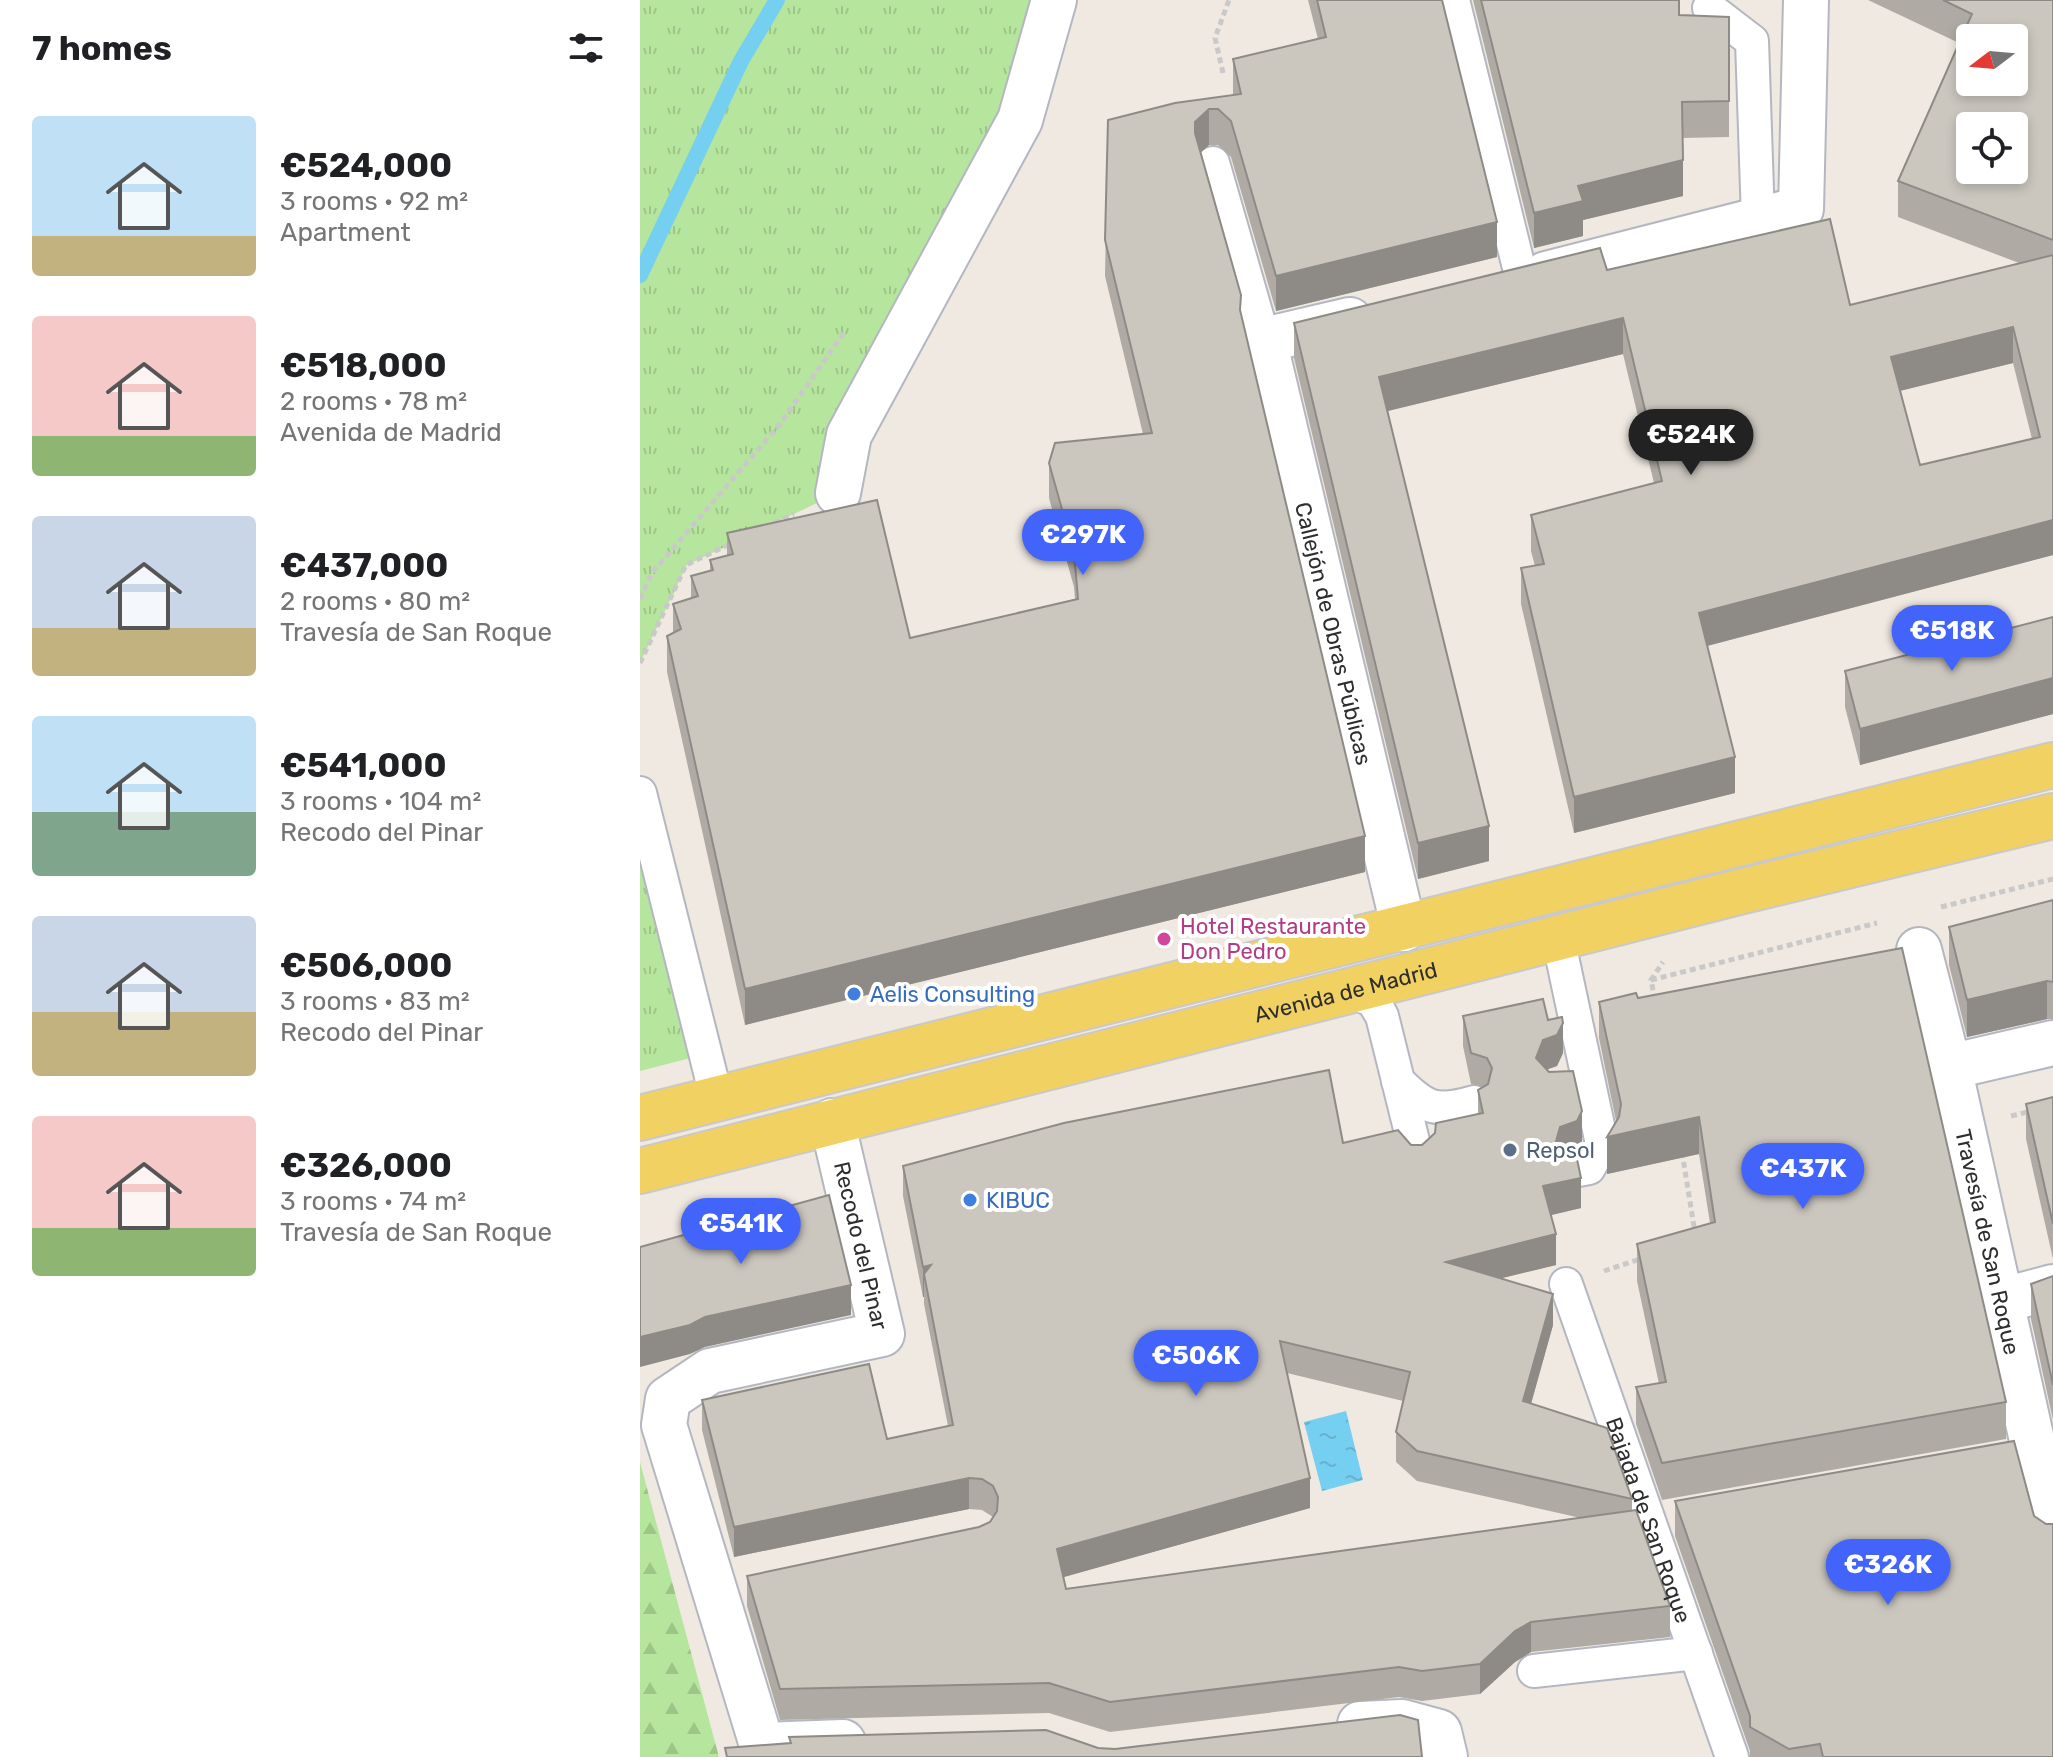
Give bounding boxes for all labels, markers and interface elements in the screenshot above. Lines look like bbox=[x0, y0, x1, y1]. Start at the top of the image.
north arrow bbox=[1956, 24, 2028, 96]
map controls bbox=[1956, 24, 2028, 184]
icon: filters bbox=[564, 26, 608, 70]
text: 7 homes bbox=[32, 28, 172, 69]
button: locate bbox=[1956, 112, 2028, 184]
text: €524,000 bbox=[280, 145, 452, 186]
icon: home bbox=[96, 148, 192, 244]
text: 3 rooms · 92 m² bbox=[280, 186, 468, 217]
text: Apartment bbox=[280, 217, 411, 248]
text: €518,000 bbox=[280, 345, 447, 386]
icon: home bbox=[96, 348, 192, 444]
text: 2 rooms · 78 m² bbox=[280, 386, 467, 417]
pin: €524K bbox=[1635, 409, 1747, 477]
text: Avenida de Madrid bbox=[280, 417, 502, 448]
text: €524K bbox=[1647, 419, 1736, 450]
street label: Callejón de Obras Públicas bbox=[1289, 499, 1378, 768]
pin: €297K bbox=[1027, 509, 1139, 577]
text: €297K bbox=[1040, 519, 1126, 550]
text: €437,000 bbox=[280, 545, 448, 586]
icon: home bbox=[96, 548, 192, 644]
text: 2 rooms · 80 m² bbox=[280, 586, 470, 617]
pin: €518K bbox=[1896, 605, 2008, 673]
text: €518K bbox=[1910, 615, 1994, 646]
text: Travesía de San Roque bbox=[280, 617, 552, 648]
text: €541,000 bbox=[280, 745, 447, 786]
icon: home bbox=[96, 748, 192, 844]
text: 3 rooms · 104 m² bbox=[280, 786, 481, 817]
text: Recodo del Pinar bbox=[280, 817, 483, 848]
place label: Hotel Restaurante Don Pedro bbox=[1180, 913, 1366, 965]
marker: Hotel Restaurante Don Pedro bbox=[1155, 930, 1173, 948]
text: €506,000 bbox=[280, 945, 452, 986]
icon: home bbox=[96, 948, 192, 1044]
street label: Avenida de Madrid bbox=[1251, 956, 1440, 1028]
place label: Aelis Consulting bbox=[870, 981, 1035, 1008]
marker: Aelis Consulting bbox=[845, 985, 863, 1003]
text: 3 rooms · 83 m² bbox=[280, 986, 470, 1017]
text: Recodo del Pinar bbox=[280, 1017, 483, 1048]
street label: Travesía de San Roque bbox=[1950, 1127, 2026, 1357]
place label: Repsol bbox=[1526, 1137, 1595, 1164]
marker: Repsol bbox=[1501, 1141, 1519, 1159]
pin: €437K bbox=[1747, 1143, 1859, 1211]
text: €326,000 bbox=[280, 1145, 452, 1186]
icon: home bbox=[96, 1148, 192, 1244]
text: €437K bbox=[1759, 1153, 1847, 1184]
street label: Recodo del Pinar bbox=[828, 1159, 894, 1333]
text: 3 rooms · 74 m² bbox=[280, 1186, 466, 1217]
place label: KIBUC bbox=[986, 1187, 1050, 1214]
marker: KIBUC bbox=[961, 1191, 979, 1209]
pin: €541K bbox=[685, 1198, 797, 1266]
text: €541K bbox=[699, 1208, 783, 1239]
text: Travesía de San Roque bbox=[280, 1217, 552, 1248]
pin: €506K bbox=[1140, 1330, 1252, 1398]
text: €506K bbox=[1151, 1340, 1241, 1371]
street label: Bajada de San Roque bbox=[1600, 1413, 1697, 1627]
pin: €326K bbox=[1832, 1539, 1944, 1607]
text: €326K bbox=[1844, 1549, 1932, 1580]

